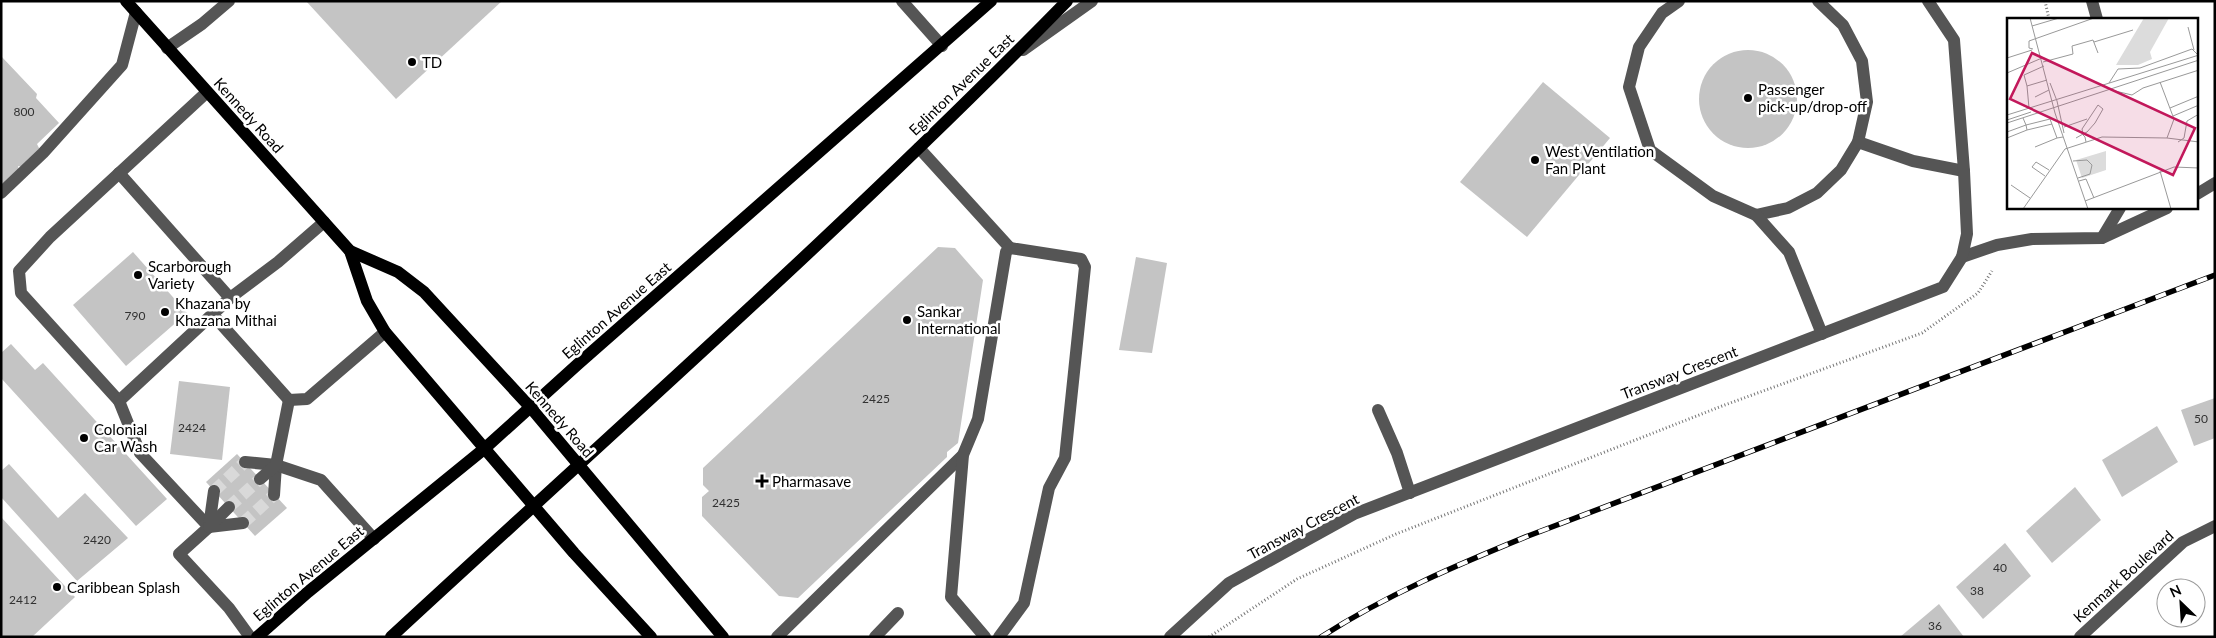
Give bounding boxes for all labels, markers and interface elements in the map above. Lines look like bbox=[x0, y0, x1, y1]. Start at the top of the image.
inset map bbox=[2007, 18, 2198, 209]
street label: Eglinton Avenue East bbox=[905, 29, 1018, 139]
place label: TD bbox=[422, 53, 442, 71]
marker: TD bbox=[406, 56, 418, 68]
street label: Kennedy Road bbox=[211, 74, 287, 156]
place label: Passenger pick-up/drop-off bbox=[1758, 80, 1867, 115]
marker: Passenger pick-up/drop-off bbox=[1742, 92, 1754, 104]
house number: 800 bbox=[14, 104, 34, 119]
place label: West Ventilation Fan Plant bbox=[1545, 142, 1654, 177]
marker: West Ventilation Fan Plant bbox=[1529, 154, 1541, 166]
place label: Scarborough Variety bbox=[148, 257, 231, 292]
street label: Eglinton Avenue East bbox=[558, 257, 675, 362]
marker: Scarborough Variety bbox=[132, 269, 144, 281]
place label: Khazana by Khazana Mithai bbox=[175, 294, 277, 329]
place label: Sankar International bbox=[917, 302, 1001, 337]
marker: Khazana by Khazana Mithai bbox=[159, 306, 171, 318]
house number: 790 bbox=[125, 308, 145, 323]
marker: Sankar International bbox=[901, 314, 913, 326]
street label: Transway Crescent bbox=[1618, 341, 1740, 402]
street label: Kennedy Road bbox=[522, 377, 598, 461]
house number: 2425 bbox=[862, 391, 890, 406]
house number: 50 bbox=[2194, 411, 2208, 426]
place label: Colonial Car Wash bbox=[94, 420, 157, 455]
house number: 2424 bbox=[178, 420, 206, 435]
marker: Colonial Car Wash bbox=[78, 432, 90, 444]
place label: Pharmasave bbox=[772, 472, 851, 490]
marker: Pharmasave bbox=[756, 475, 768, 487]
street label: Transway Crescent bbox=[1244, 489, 1362, 563]
house number: 2425 bbox=[712, 495, 740, 510]
street label: Eglinton Avenue East bbox=[249, 521, 367, 624]
street label: Kenmark Boulevard bbox=[2069, 526, 2177, 626]
house number: 2420 bbox=[83, 532, 111, 547]
house number: 40 bbox=[1993, 560, 2007, 575]
place label: Caribbean Splash bbox=[67, 578, 180, 596]
north arrow bbox=[2156, 578, 2206, 628]
marker: Caribbean Splash bbox=[51, 581, 63, 593]
text: N bbox=[2167, 581, 2184, 601]
house number: 38 bbox=[1970, 583, 1984, 598]
house number: 2412 bbox=[9, 592, 37, 607]
house number: 36 bbox=[1928, 618, 1942, 633]

